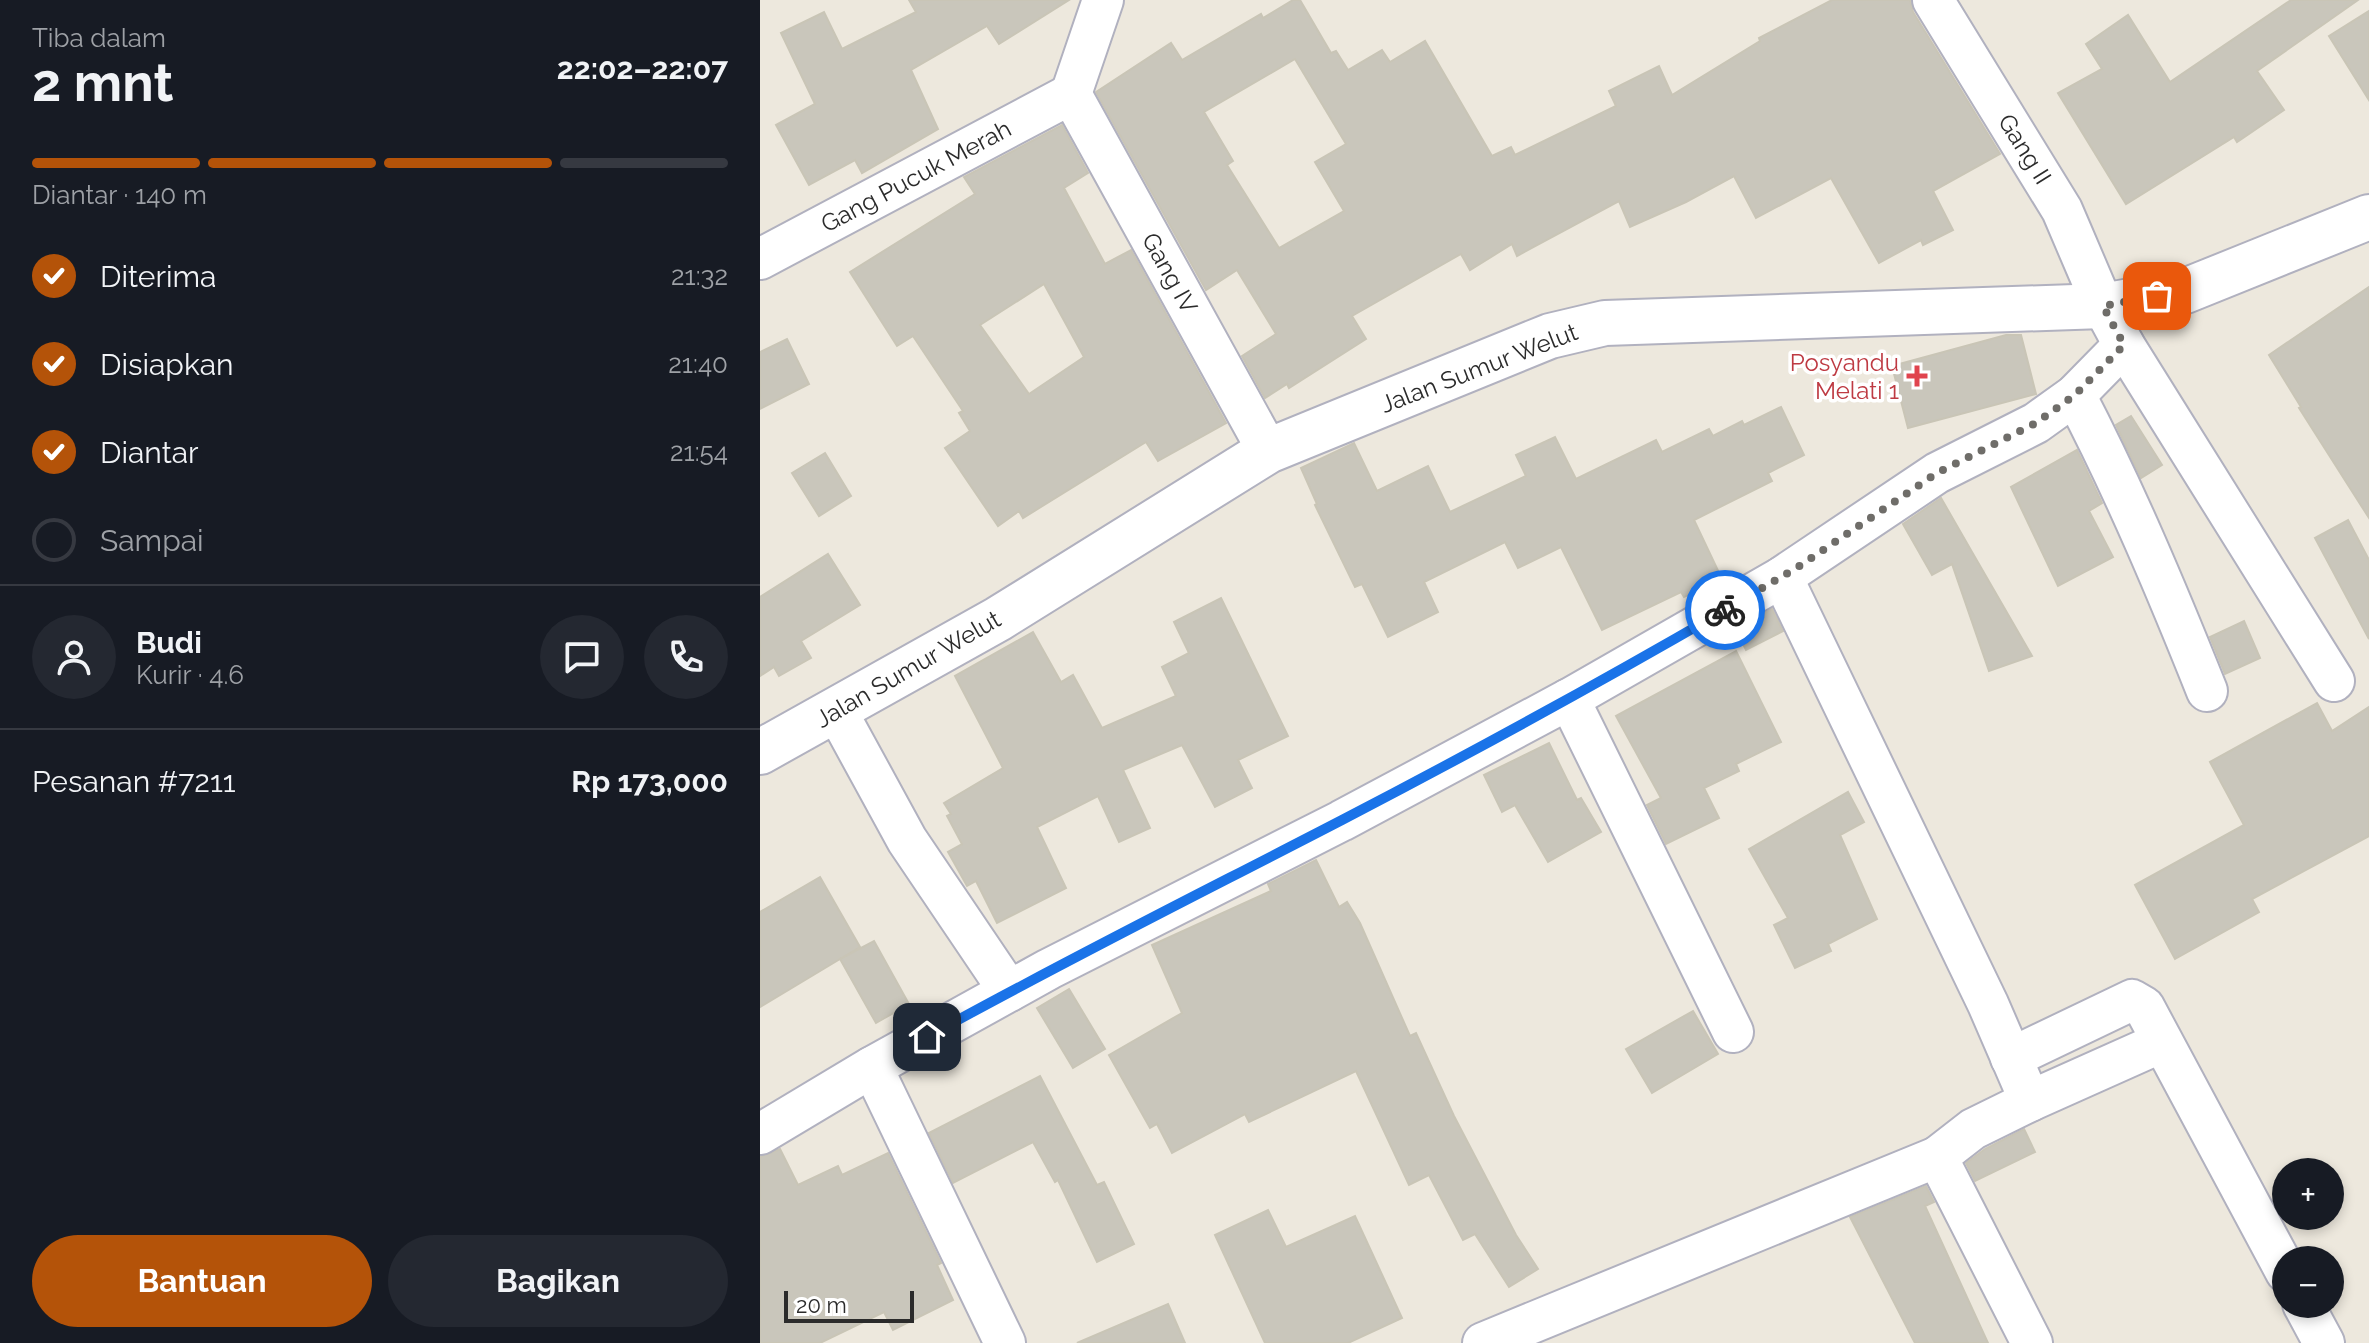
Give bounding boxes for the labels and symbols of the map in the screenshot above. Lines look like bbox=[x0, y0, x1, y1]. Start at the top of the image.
street label: Gang II bbox=[1992, 109, 2058, 189]
street label: Gang Pucuk Merah bbox=[816, 114, 1016, 238]
street label: Gang IV bbox=[1136, 228, 1204, 318]
pin bbox=[2123, 262, 2191, 330]
street label: Jalan Sumur Welut bbox=[1376, 317, 1582, 419]
place label: Posyandu Melati 1 bbox=[1790, 348, 1899, 405]
marker: Posyandu Melati 1 bbox=[1906, 365, 1928, 387]
courier bbox=[1685, 570, 1765, 650]
street label: Jalan Sumur Welut bbox=[810, 604, 1006, 734]
pin bbox=[893, 1003, 961, 1071]
scale bar bbox=[784, 1287, 914, 1323]

